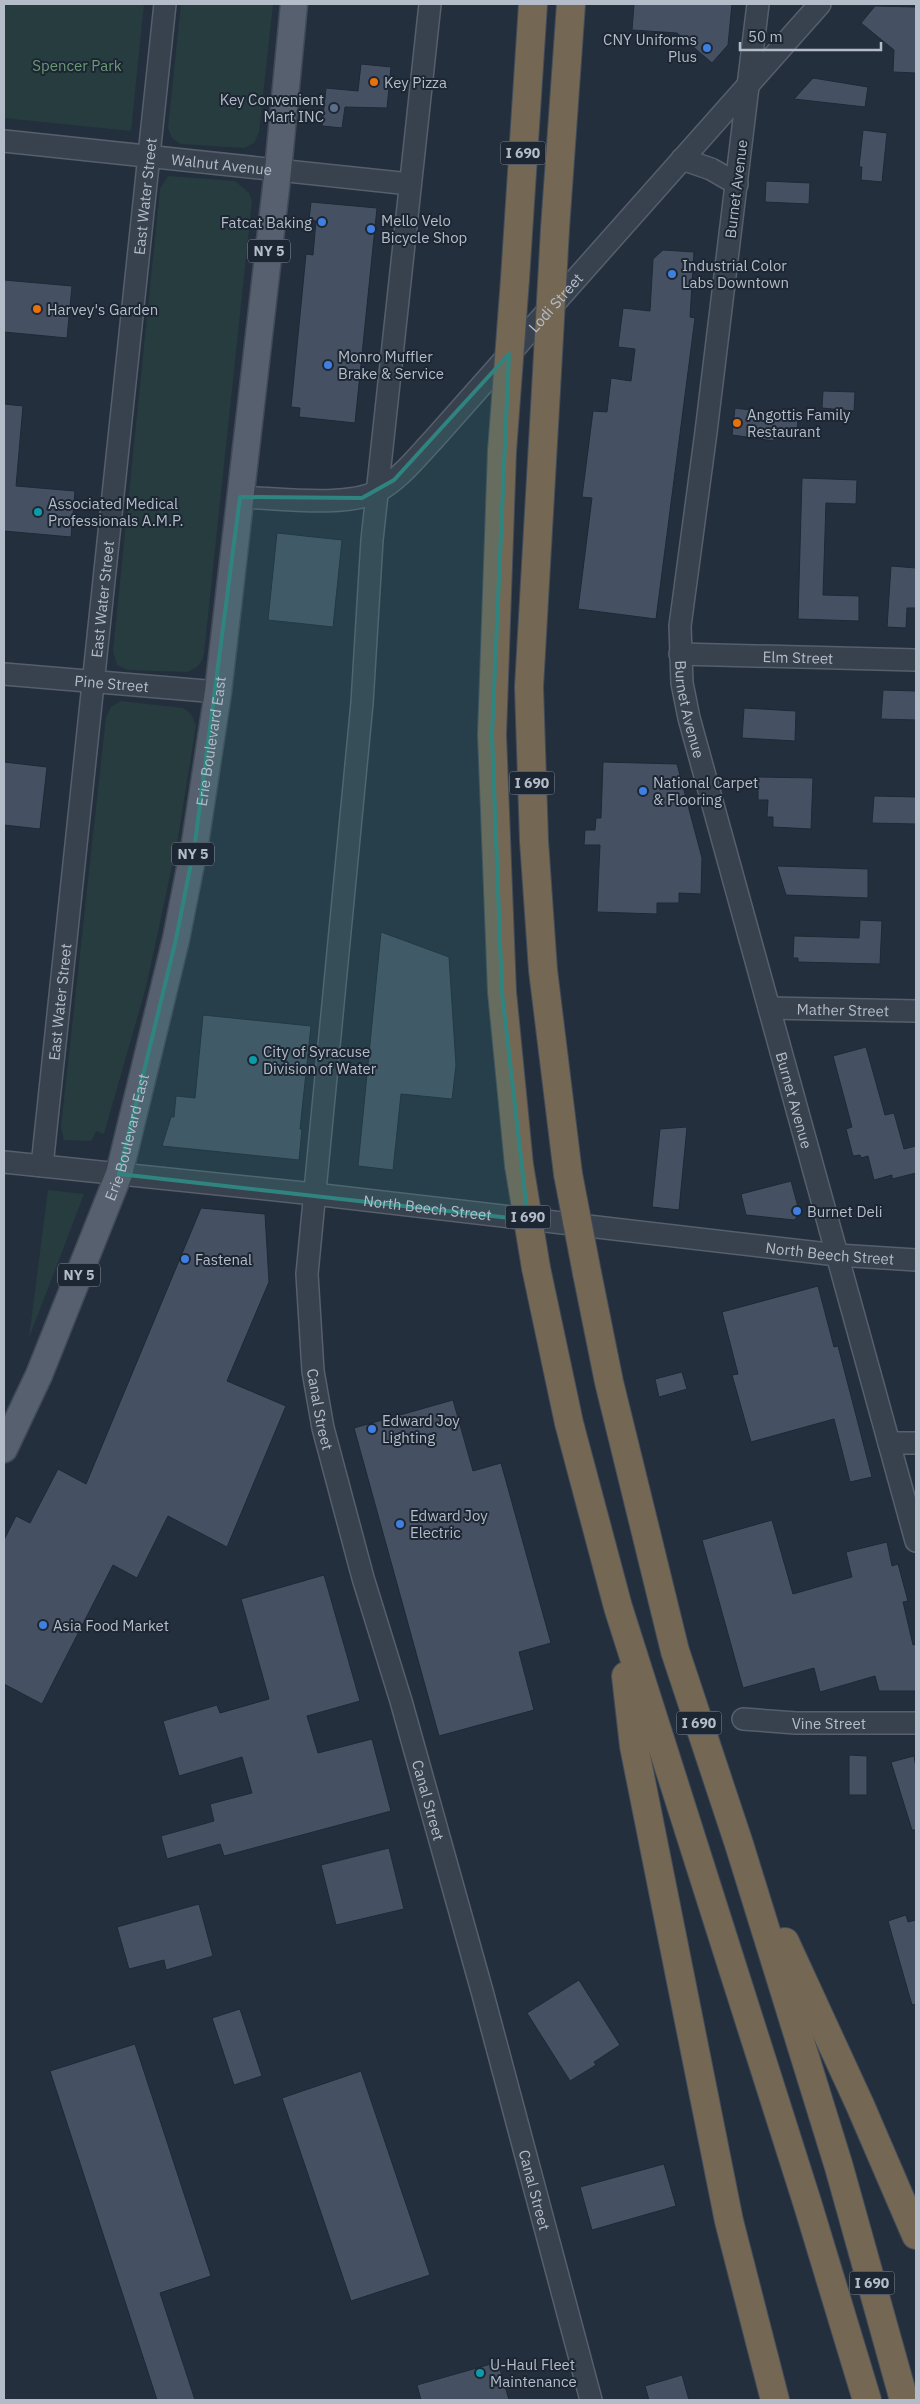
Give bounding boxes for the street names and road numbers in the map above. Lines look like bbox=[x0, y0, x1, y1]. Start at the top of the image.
street label: East Water Street bbox=[129, 137, 160, 256]
street label: Burnet Avenue bbox=[721, 138, 751, 240]
road number: I 690 bbox=[500, 142, 546, 164]
street label: Walnut Avenue bbox=[170, 149, 273, 179]
road number: NY 5 bbox=[248, 240, 290, 262]
street label: Lodi Street bbox=[524, 269, 587, 336]
street label: East Water Street bbox=[86, 540, 118, 659]
street label: Elm Street bbox=[762, 647, 834, 667]
street label: Burnet Avenue bbox=[672, 660, 709, 760]
street label: Pine Street bbox=[74, 670, 149, 696]
street label: Erie Boulevard East bbox=[191, 675, 229, 807]
road number: I 690 bbox=[510, 771, 554, 794]
road number: NY 5 bbox=[172, 842, 214, 866]
street label: East Water Street bbox=[44, 942, 75, 1061]
street label: Mather Street bbox=[797, 999, 889, 1020]
street label: Burnet Avenue bbox=[772, 1050, 817, 1151]
street label: Erie Boulevard East bbox=[100, 1071, 153, 1203]
street label: North Beech Street bbox=[362, 1190, 493, 1224]
road number: I 690 bbox=[506, 1206, 550, 1228]
street label: North Beech Street bbox=[765, 1237, 895, 1268]
road number: NY 5 bbox=[58, 1264, 100, 1286]
street label: Canal Street bbox=[303, 1367, 338, 1452]
road number: I 690 bbox=[676, 1712, 722, 1735]
street label: Vine Street bbox=[792, 1714, 866, 1733]
street label: Canal Street bbox=[408, 1758, 449, 1842]
street label: Canal Street bbox=[515, 2147, 555, 2232]
road number: I 690 bbox=[850, 2272, 894, 2294]

